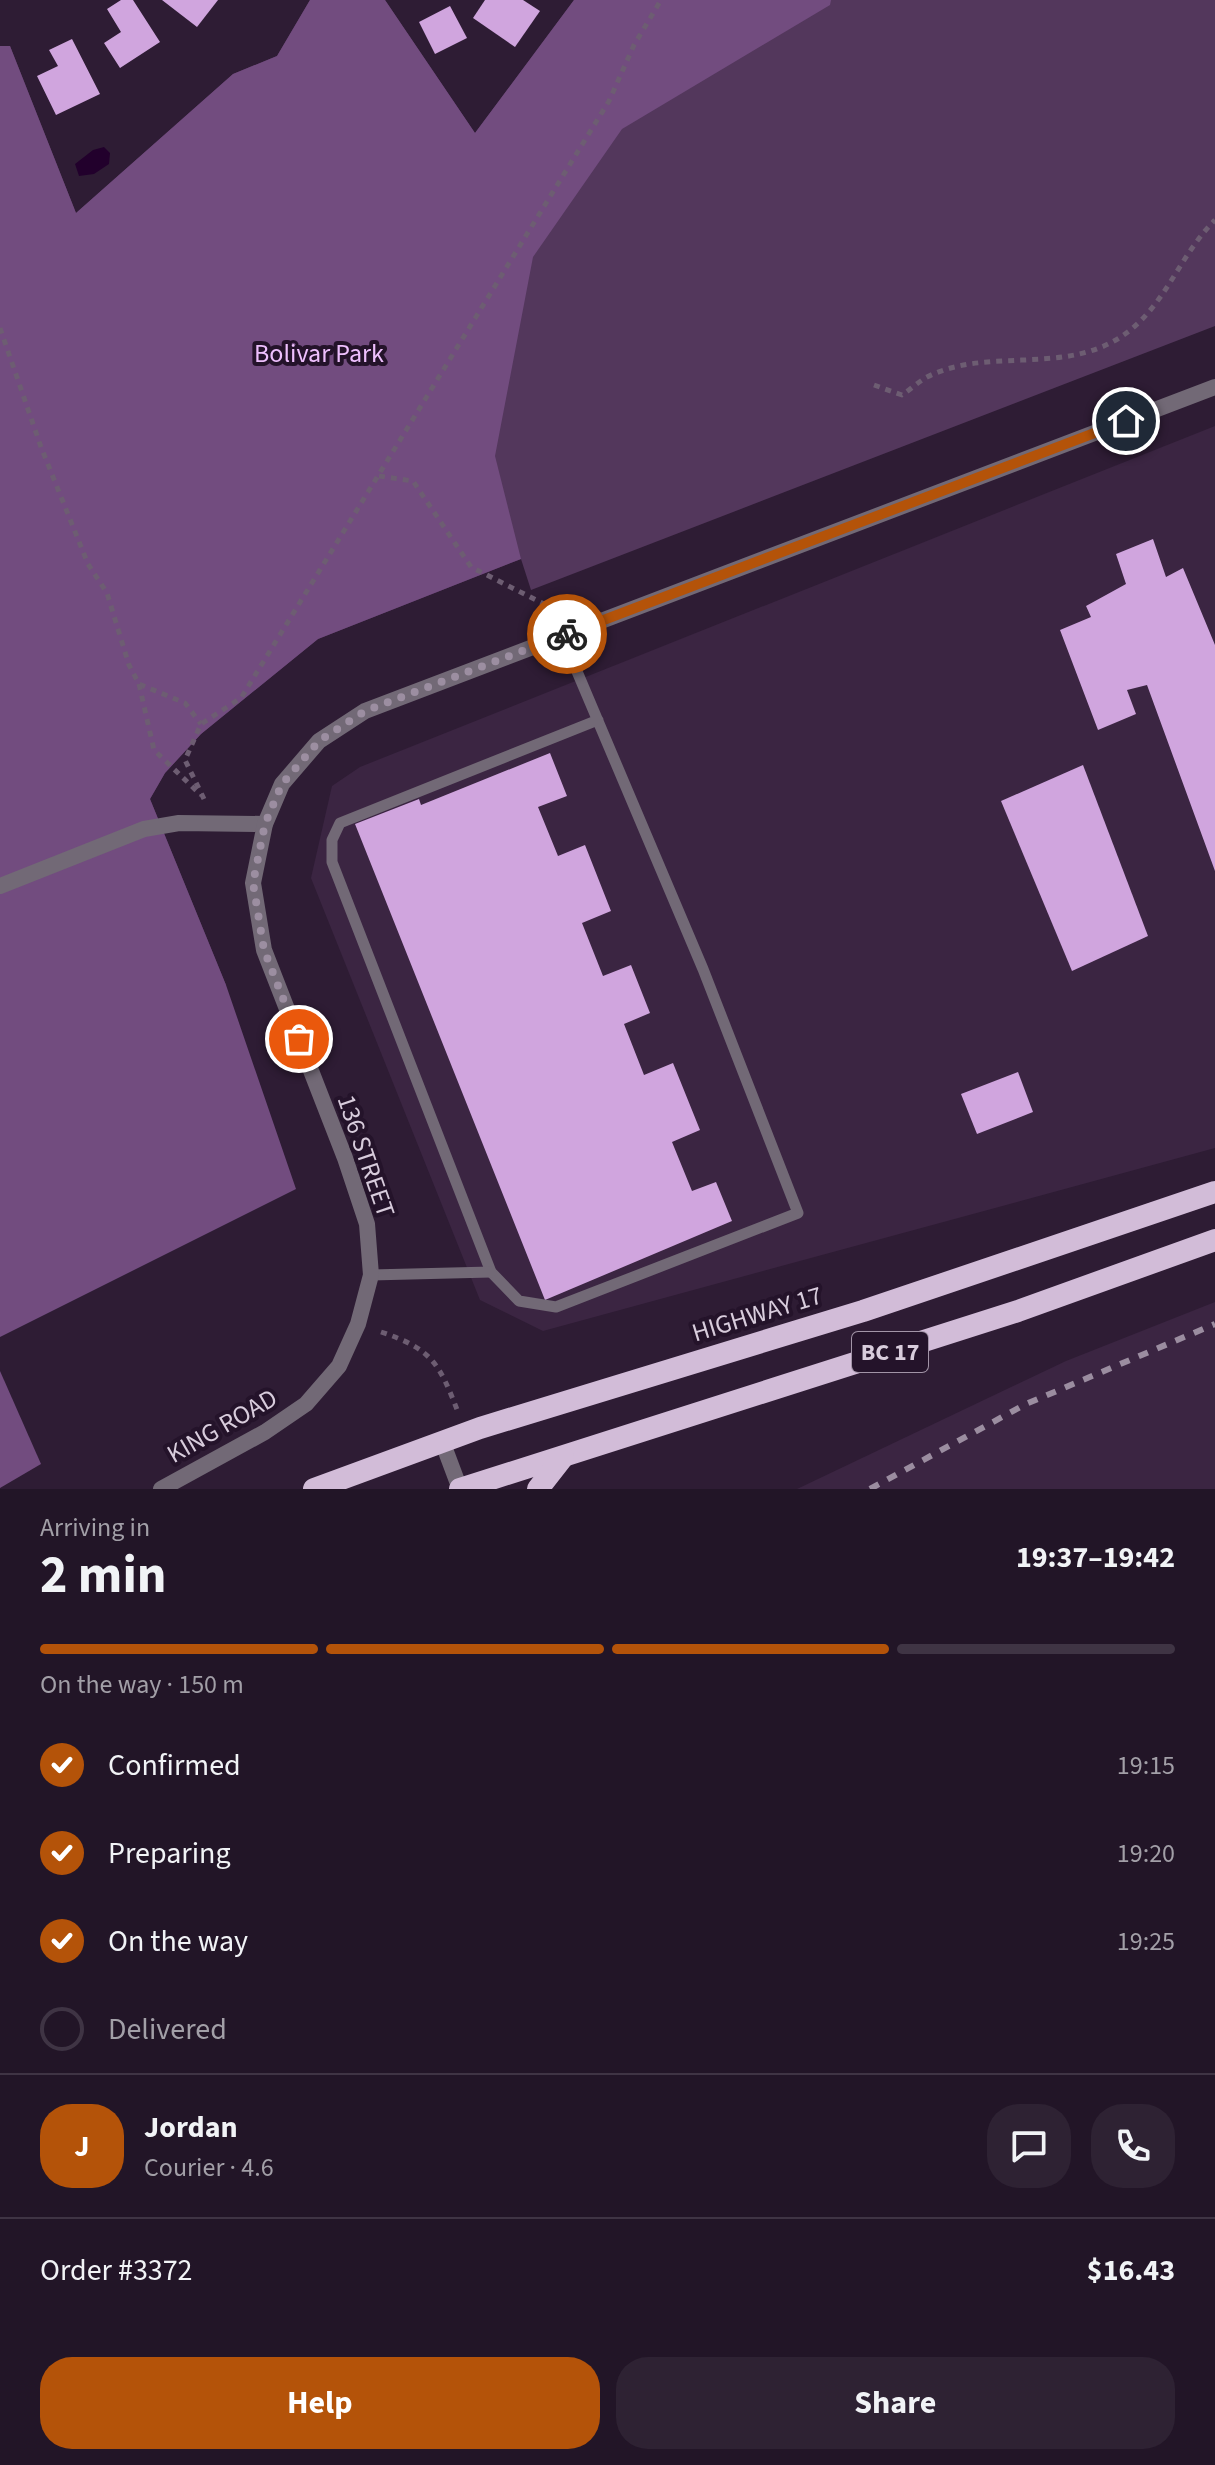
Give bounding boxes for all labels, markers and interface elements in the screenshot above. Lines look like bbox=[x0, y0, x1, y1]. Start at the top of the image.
park label: Bolivar Park bbox=[254, 335, 384, 372]
pin bbox=[1092, 387, 1160, 455]
icon: home bbox=[1104, 399, 1148, 443]
courier bbox=[527, 594, 607, 674]
icon: bike bbox=[545, 612, 589, 656]
pin bbox=[265, 1005, 333, 1073]
icon: bag bbox=[277, 1017, 321, 1061]
street label: 136 STREET bbox=[328, 1090, 404, 1222]
street label: HIGHWAY 17 bbox=[687, 1277, 827, 1351]
road number: BC 17 bbox=[852, 1332, 928, 1372]
street label: KING ROAD bbox=[160, 1380, 284, 1472]
text: Arriving in bbox=[40, 1509, 150, 1546]
text: 19:37–19:42 bbox=[1016, 1536, 1175, 1579]
text: 2 min bbox=[40, 1539, 167, 1613]
text: On the way · 150 m bbox=[40, 1666, 244, 1703]
icon: check bbox=[40, 1743, 84, 1787]
text: Confirmed bbox=[108, 1744, 241, 1787]
text: 19:15 bbox=[1117, 1747, 1175, 1784]
icon: check bbox=[40, 1831, 84, 1875]
text: Preparing bbox=[108, 1832, 231, 1875]
text: 19:20 bbox=[1117, 1835, 1175, 1872]
icon: check bbox=[40, 1919, 84, 1963]
text: On the way bbox=[108, 1920, 248, 1963]
text: 19:25 bbox=[1117, 1923, 1175, 1960]
text: Delivered bbox=[108, 2008, 227, 2051]
button: chat bbox=[987, 2104, 1071, 2188]
button: phone bbox=[1091, 2104, 1175, 2188]
text: Jordan bbox=[144, 2106, 238, 2149]
text: J bbox=[74, 2125, 90, 2168]
text: Courier · 4.6 bbox=[144, 2149, 274, 2186]
text: Order #3372 bbox=[40, 2249, 193, 2292]
text: $16.43 bbox=[1087, 2249, 1175, 2292]
button: Help bbox=[40, 2357, 600, 2449]
button: Share bbox=[616, 2357, 1175, 2449]

